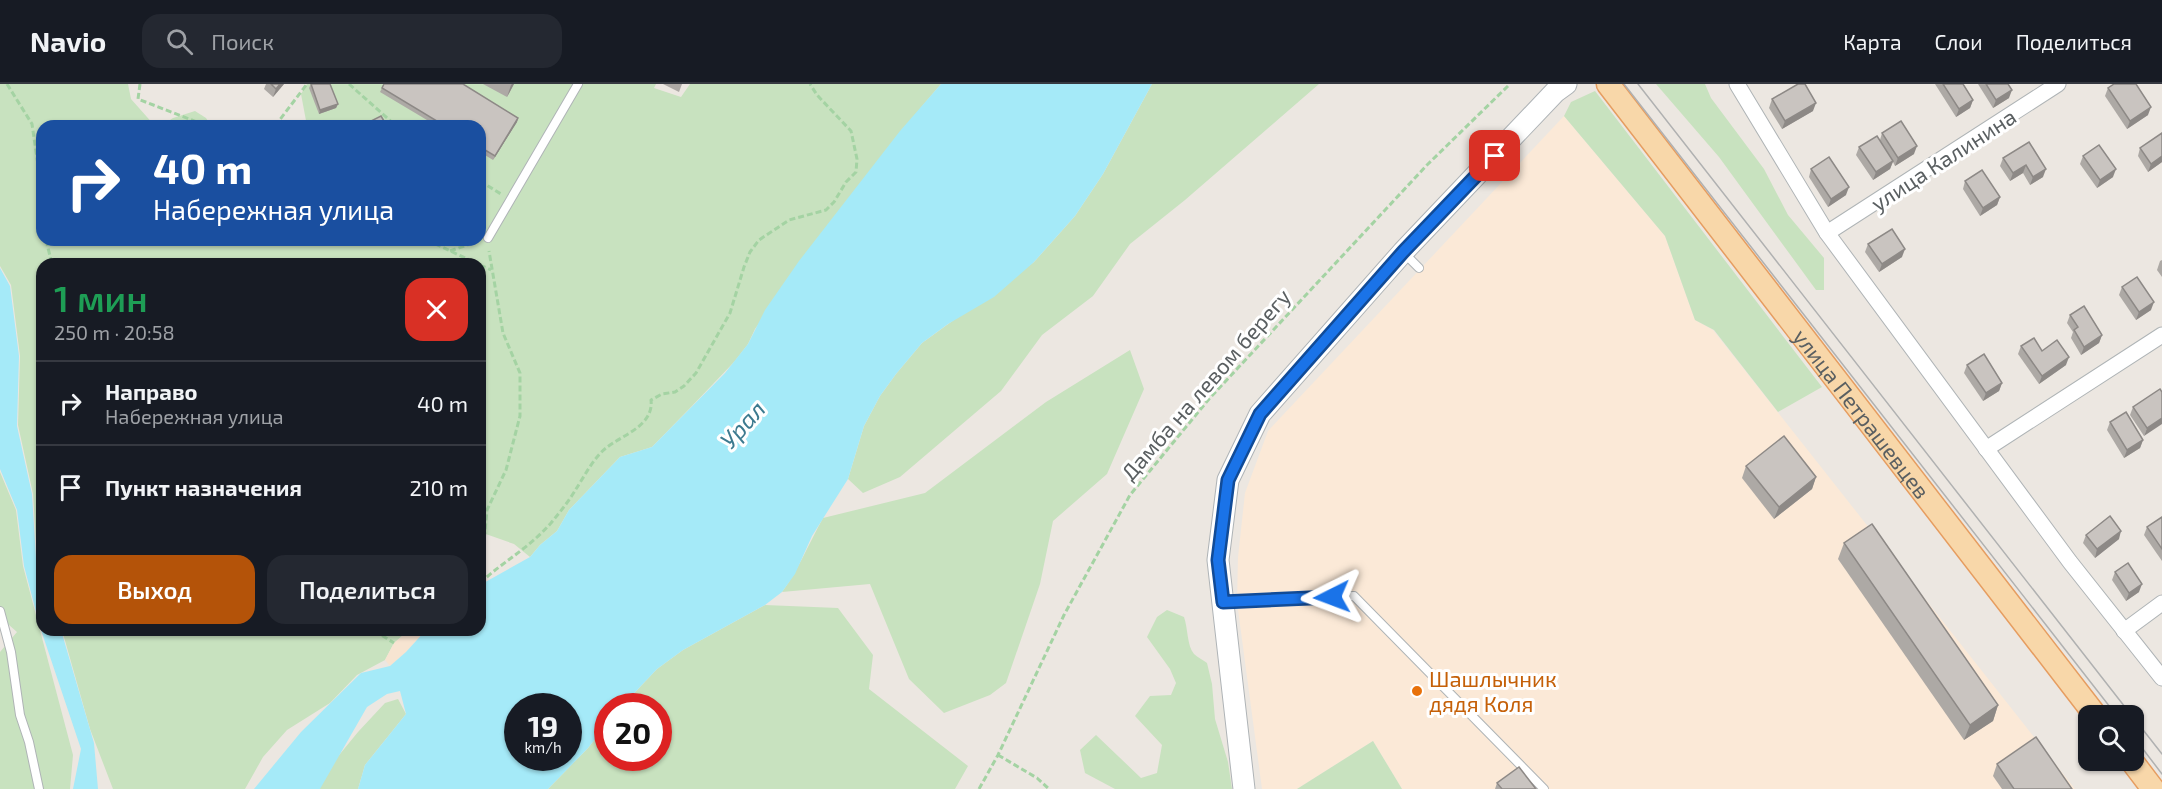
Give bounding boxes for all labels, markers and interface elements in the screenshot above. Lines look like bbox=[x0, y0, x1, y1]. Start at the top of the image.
search box bbox=[142, 14, 562, 68]
text: Navio bbox=[30, 24, 106, 58]
icon: search bbox=[163, 25, 196, 58]
text: Поиск bbox=[211, 28, 274, 54]
text: Карта bbox=[1843, 29, 1902, 54]
text: Слои bbox=[1935, 29, 1983, 54]
text: Поделиться bbox=[2016, 29, 2132, 54]
street label: улица Калинина bbox=[1866, 102, 2021, 216]
pin bbox=[1469, 130, 1520, 181]
icon: arrive bbox=[1478, 139, 1511, 172]
text: 40 m bbox=[153, 142, 252, 192]
icon: right bbox=[54, 144, 132, 222]
text: Набережная улица bbox=[153, 193, 394, 225]
text: 1 мин bbox=[54, 276, 148, 319]
button: close bbox=[405, 278, 468, 341]
street label: Дамба на левом берегу bbox=[1115, 283, 1296, 486]
text: 250 m · 20:58 bbox=[54, 320, 175, 344]
street label: улица Петрашевцев bbox=[1788, 323, 1936, 503]
text: Направо bbox=[105, 378, 198, 404]
icon: right bbox=[54, 387, 87, 420]
text: 40 m bbox=[417, 390, 468, 416]
water label: Урал bbox=[713, 394, 771, 454]
text: Набережная улица bbox=[105, 404, 284, 428]
icon: arrive bbox=[54, 471, 87, 504]
text: Пункт назначения bbox=[105, 474, 302, 500]
text: 210 m bbox=[409, 474, 468, 500]
button: Выход bbox=[54, 555, 255, 624]
button: Поделиться bbox=[267, 555, 468, 624]
position arrow bbox=[1300, 565, 1364, 629]
place label: Шашлычник дядя Коля bbox=[1429, 665, 1557, 716]
marker: Шашлычник дядя Коля bbox=[1410, 684, 1424, 698]
speed limit sign: 20 bbox=[594, 693, 672, 771]
map controls bbox=[2078, 705, 2144, 771]
button: search bbox=[2078, 705, 2144, 771]
text: 19 bbox=[528, 707, 558, 743]
text: km/h bbox=[524, 738, 562, 756]

